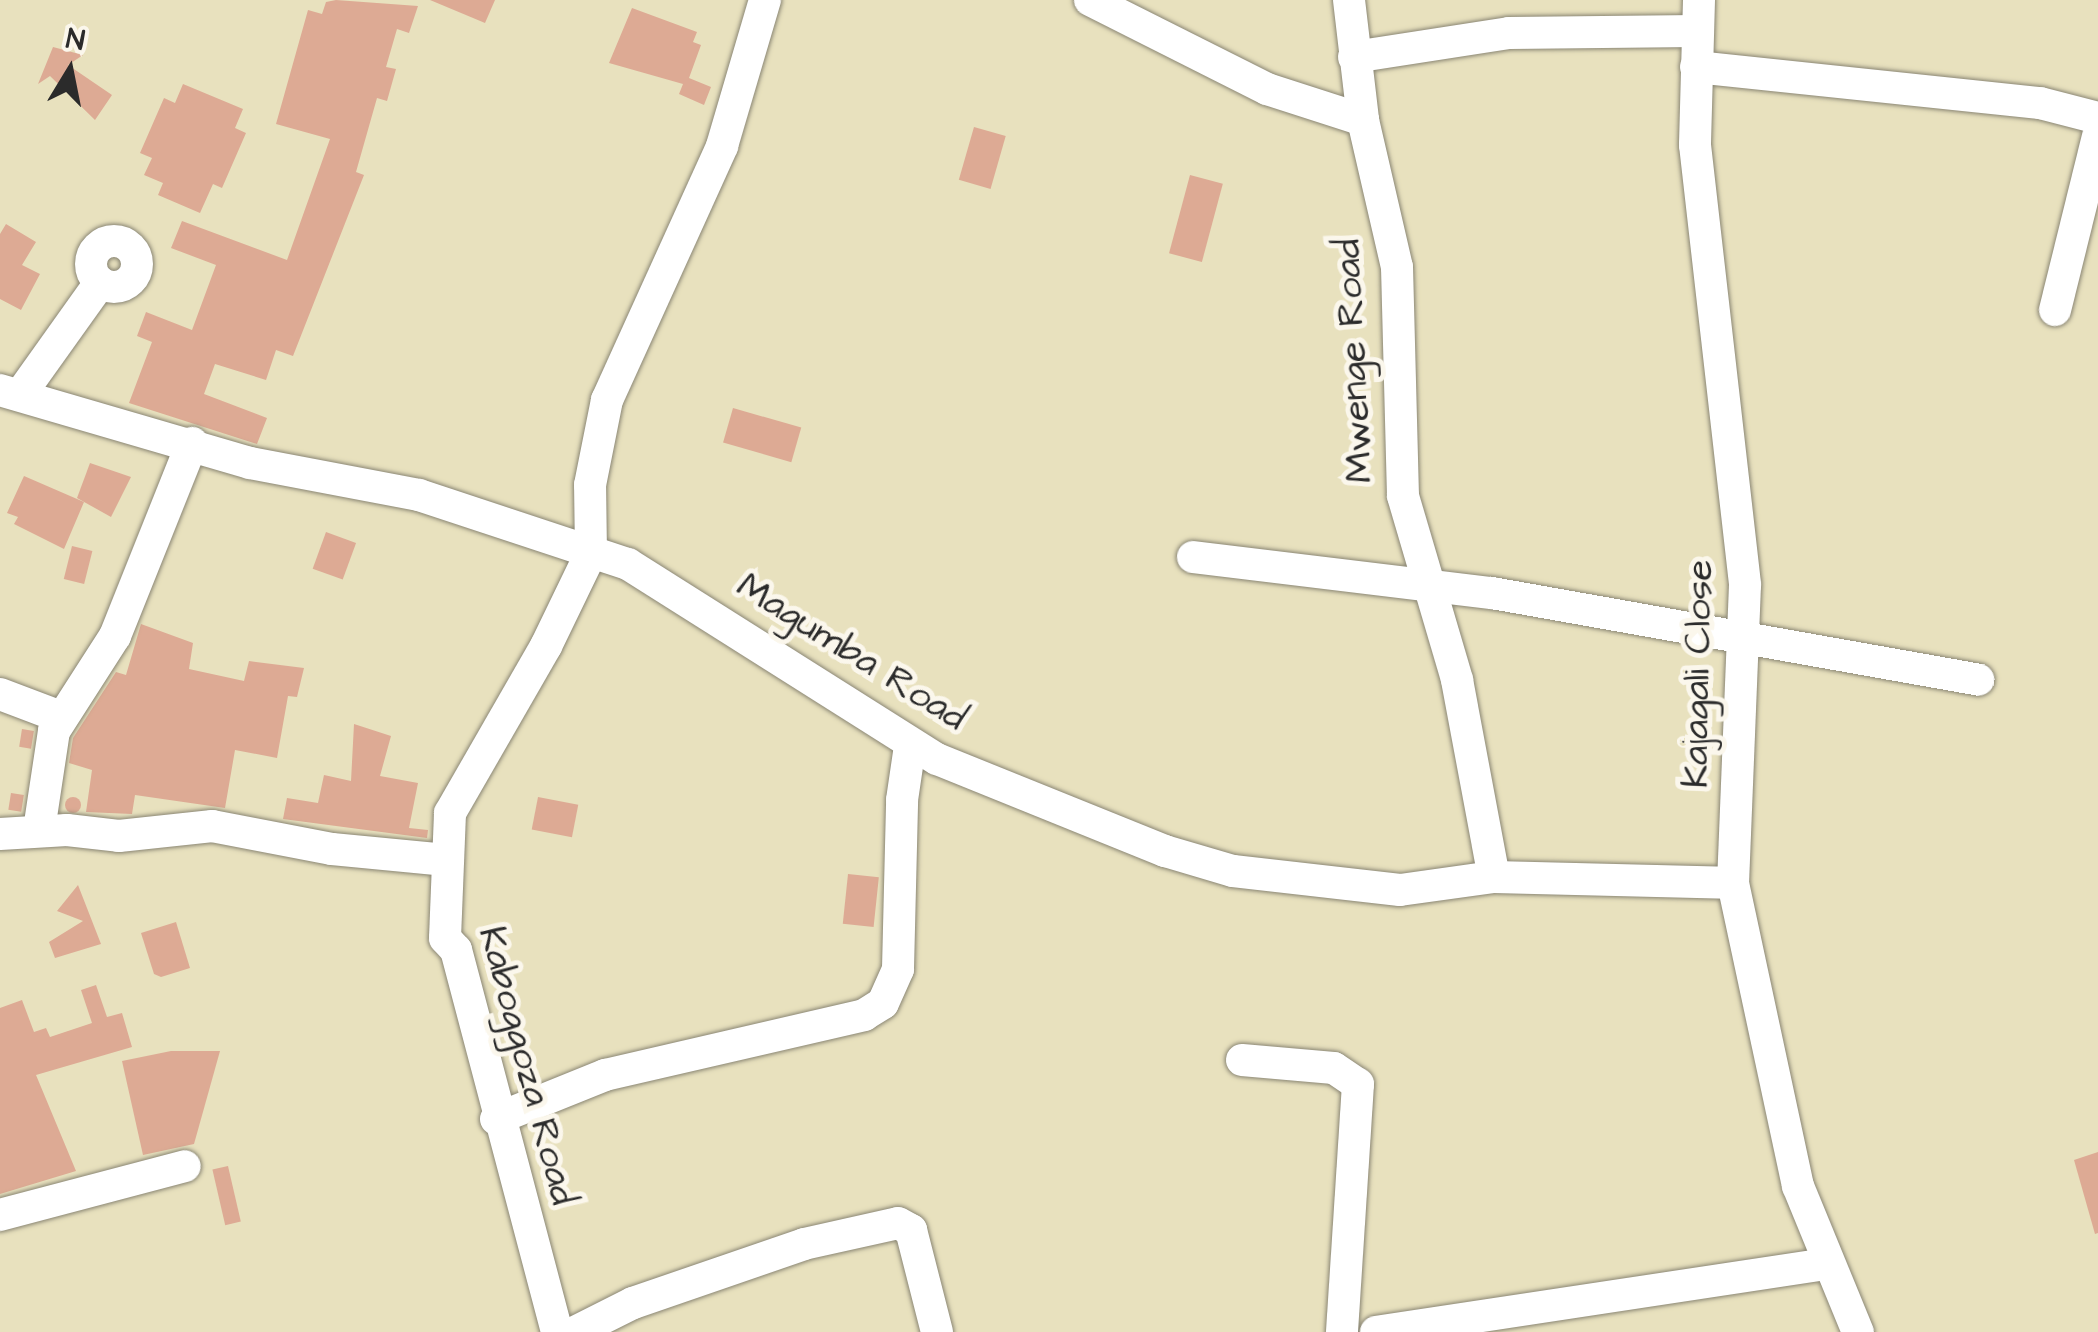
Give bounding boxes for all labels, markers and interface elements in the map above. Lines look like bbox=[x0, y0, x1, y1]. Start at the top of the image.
text: N bbox=[63, 19, 87, 61]
north arrow bbox=[20, 20, 120, 120]
street label: Mwenge Road bbox=[1326, 238, 1384, 484]
street label: Kajagali Close bbox=[1674, 560, 1724, 788]
street label: Magumba Road bbox=[728, 564, 974, 742]
street label: Kaboggoza Road bbox=[467, 922, 585, 1210]

